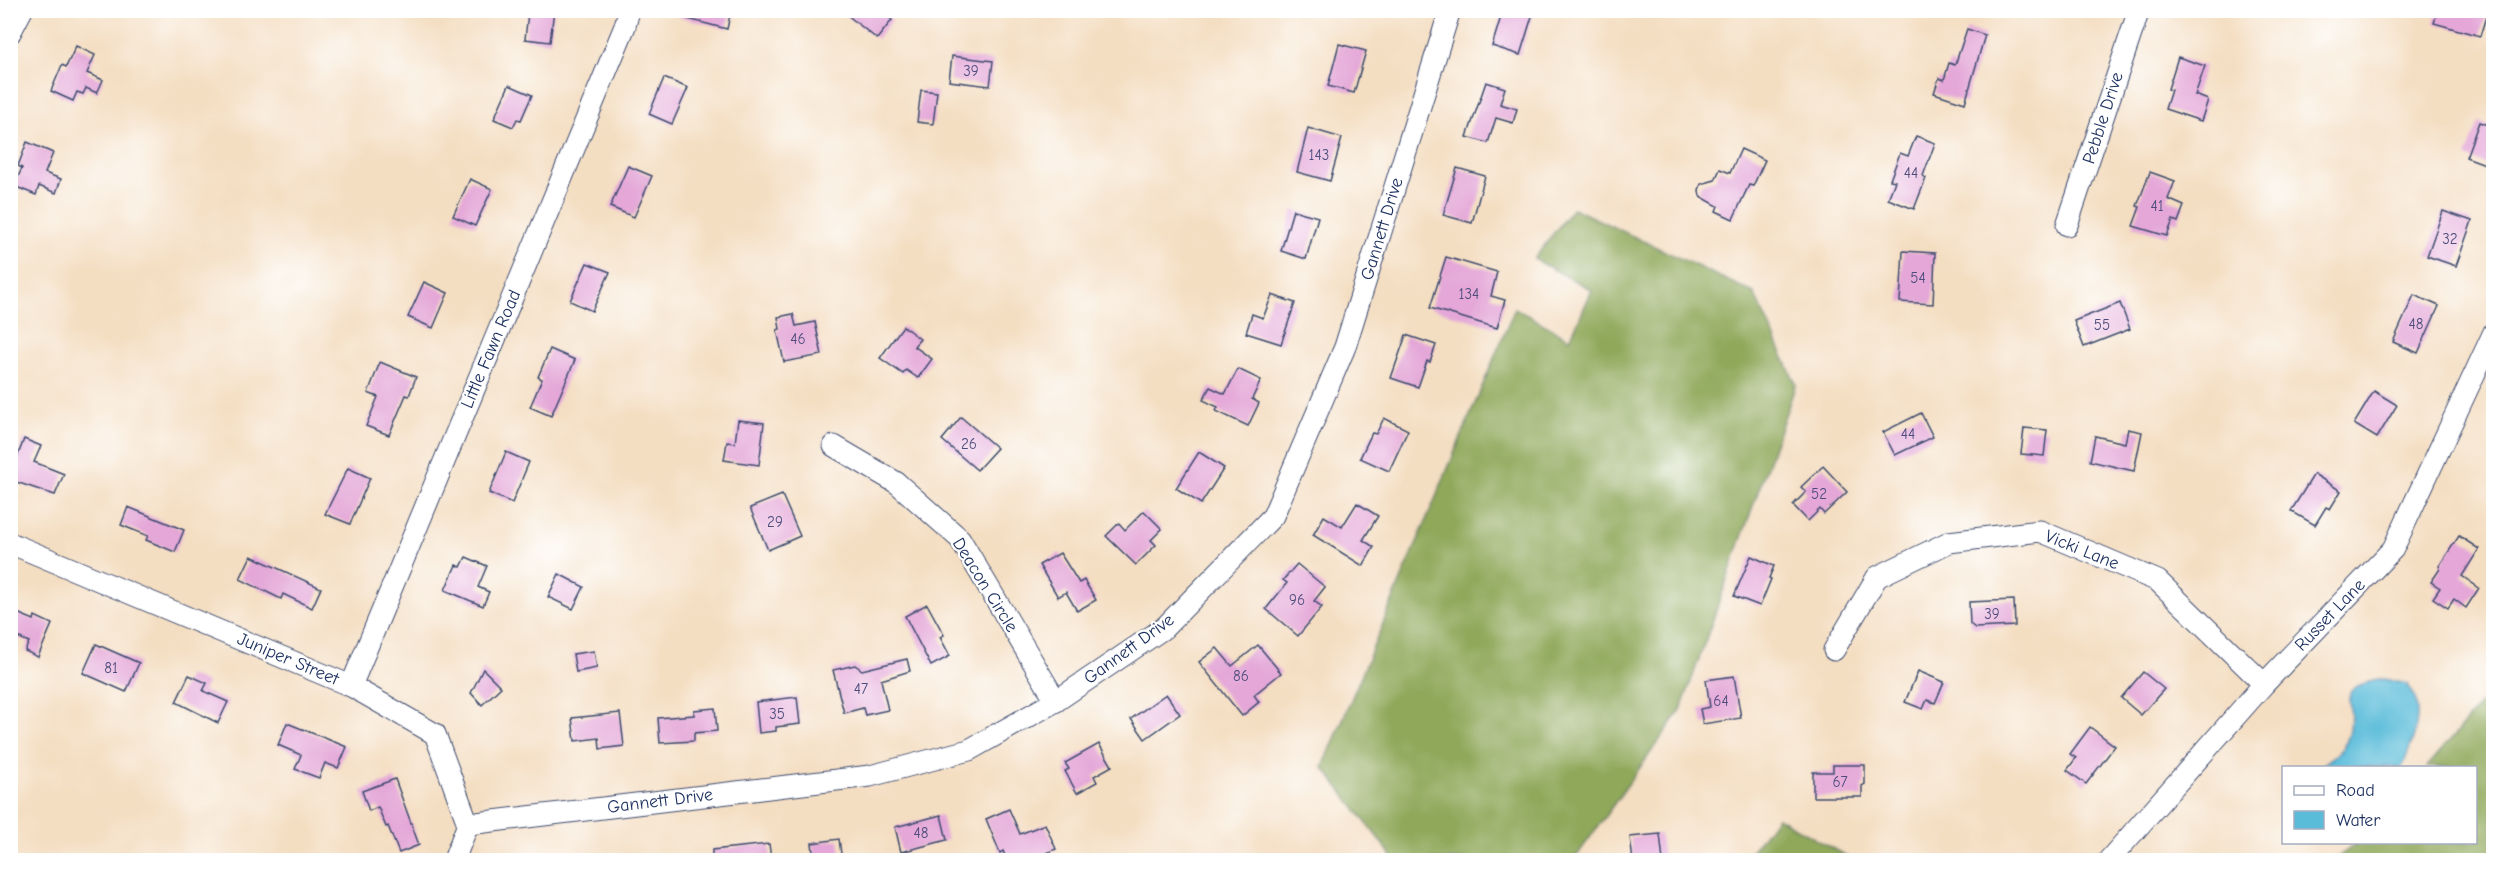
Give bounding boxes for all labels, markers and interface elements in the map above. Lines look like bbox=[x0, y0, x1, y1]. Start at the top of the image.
house number: 39 bbox=[963, 62, 979, 80]
street label: Pebble Drive bbox=[2078, 69, 2128, 167]
house number: 143 bbox=[1309, 146, 1329, 164]
house number: 44 bbox=[1904, 164, 1918, 182]
street label: Gannett Drive bbox=[1356, 175, 1408, 283]
house number: 41 bbox=[2150, 197, 2164, 215]
house number: 32 bbox=[2442, 230, 2458, 248]
house number: 54 bbox=[1910, 269, 1926, 287]
house number: 134 bbox=[1459, 285, 1479, 303]
street label: Little Fawn Road bbox=[457, 287, 525, 411]
house number: 48 bbox=[2409, 315, 2424, 333]
house number: 55 bbox=[2094, 316, 2110, 334]
house number: 46 bbox=[790, 330, 806, 348]
house number: 44 bbox=[1901, 425, 1915, 443]
house number: 26 bbox=[961, 435, 977, 453]
house number: 52 bbox=[1811, 485, 1827, 503]
house number: 29 bbox=[767, 513, 783, 531]
street label: Vicki Lane bbox=[2042, 526, 2122, 574]
street label: Deacon Circle bbox=[948, 534, 1022, 636]
street label: Russet Lane bbox=[2290, 575, 2370, 655]
house number: 96 bbox=[1289, 591, 1305, 609]
house number: 39 bbox=[1984, 605, 2000, 623]
street label: Gannett Drive bbox=[1080, 609, 1178, 689]
street label: Juniper Street bbox=[234, 628, 343, 690]
house number: 81 bbox=[104, 659, 118, 677]
house number: 86 bbox=[1233, 667, 1249, 685]
house number: 47 bbox=[854, 680, 868, 698]
house number: 64 bbox=[1713, 692, 1729, 710]
house number: 35 bbox=[769, 705, 785, 723]
legend bbox=[2282, 766, 2477, 844]
house number: 67 bbox=[1832, 773, 1848, 791]
text: Road bbox=[2336, 780, 2375, 801]
street label: Gannett Drive bbox=[606, 784, 714, 818]
text: Water bbox=[2336, 810, 2381, 831]
house number: 48 bbox=[914, 824, 929, 842]

